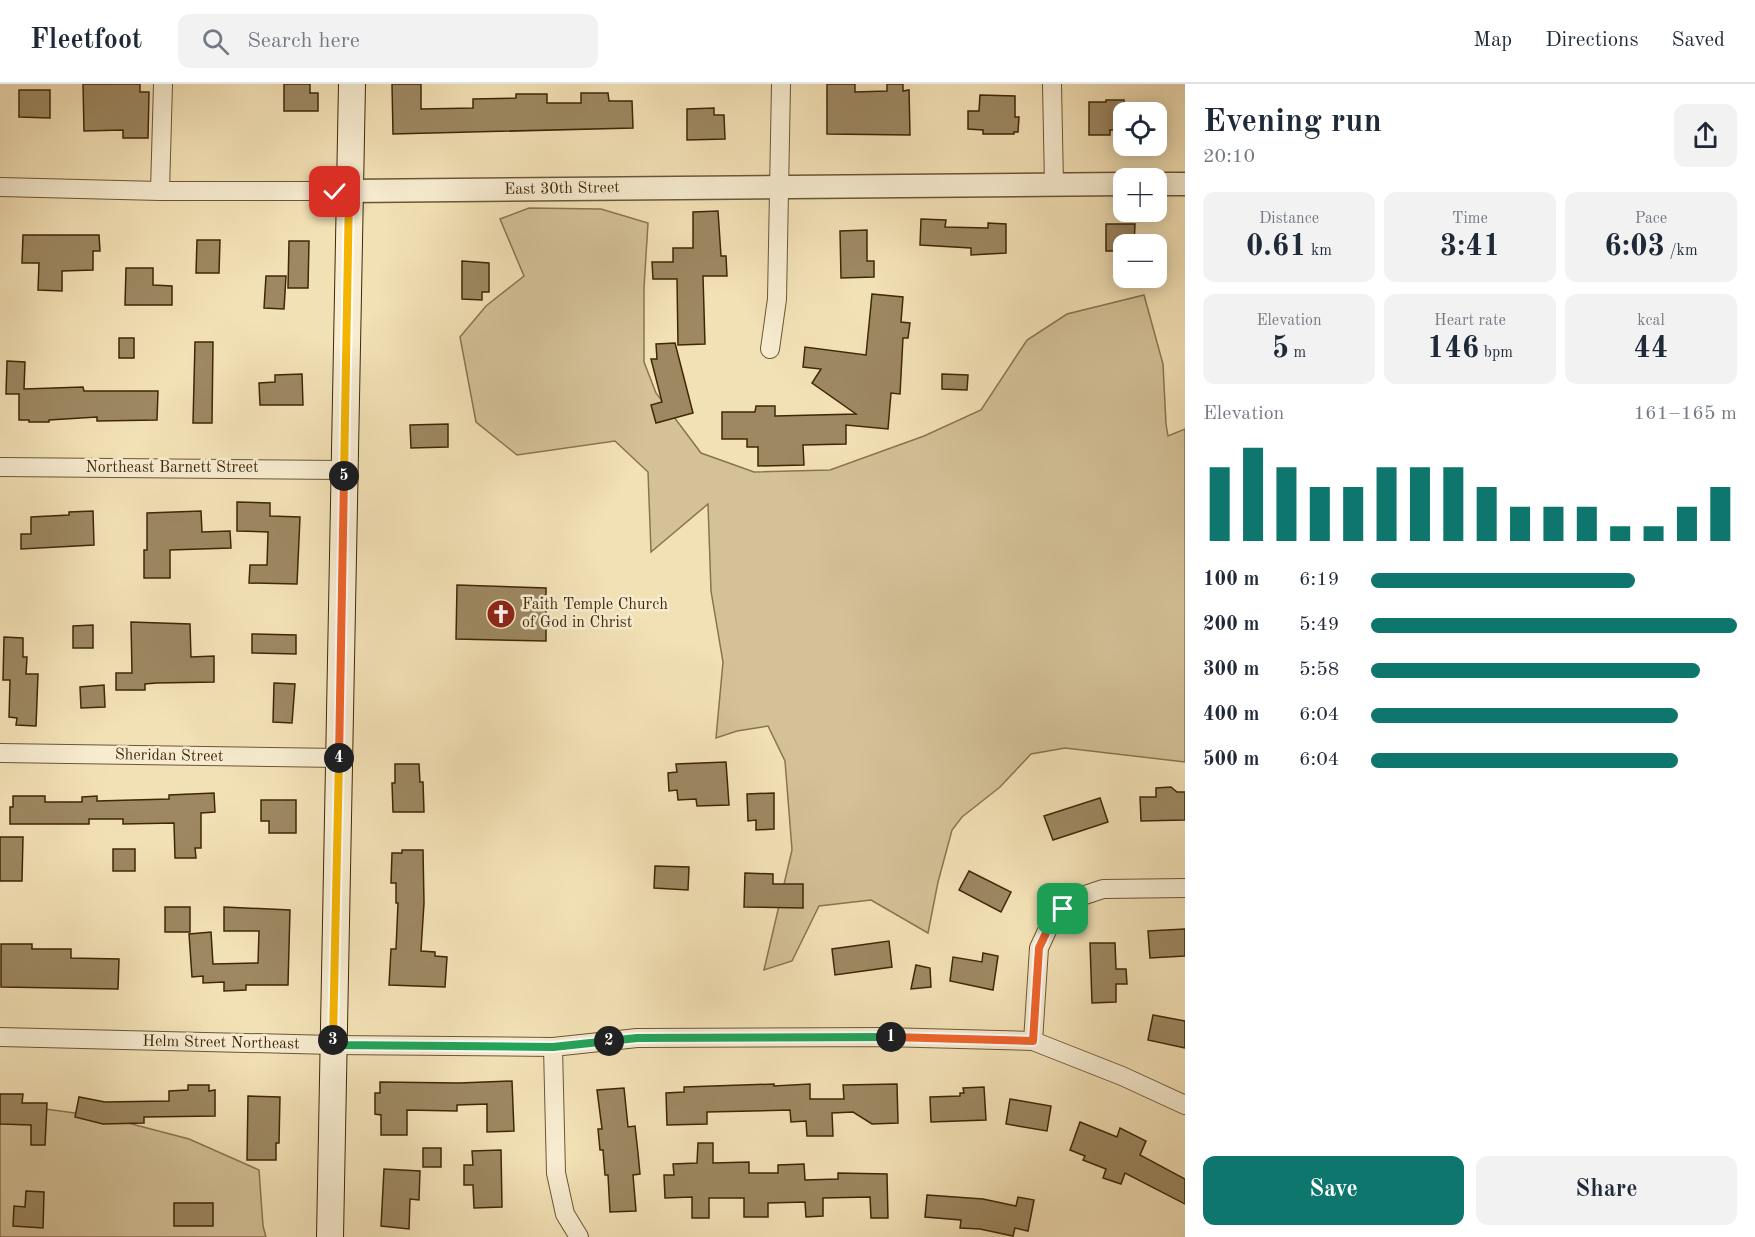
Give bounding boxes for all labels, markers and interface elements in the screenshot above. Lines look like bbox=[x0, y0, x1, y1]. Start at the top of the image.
search box bbox=[178, 14, 598, 68]
icon: search bbox=[199, 25, 232, 58]
text: Fleetfoot bbox=[30, 27, 142, 55]
text: Search here bbox=[247, 30, 360, 52]
text: Map bbox=[1473, 30, 1512, 51]
text: Directions bbox=[1545, 30, 1639, 51]
text: Saved bbox=[1672, 30, 1725, 51]
map controls bbox=[1113, 102, 1167, 288]
button: locate bbox=[1113, 102, 1167, 156]
button: share bbox=[1674, 104, 1737, 167]
text: Evening run bbox=[1203, 106, 1382, 139]
text: 20:10 bbox=[1203, 147, 1255, 167]
pin bbox=[309, 166, 360, 217]
button: + bbox=[1113, 168, 1167, 222]
icon: check bbox=[318, 175, 351, 208]
street label: East 30th Street bbox=[504, 180, 620, 198]
text: Distance bbox=[1259, 211, 1319, 227]
text: Time bbox=[1452, 211, 1488, 227]
text: Pace bbox=[1635, 211, 1667, 227]
text: 0.61 bbox=[1246, 232, 1307, 262]
text: 3:41 bbox=[1440, 232, 1500, 262]
text: 6:03 bbox=[1604, 232, 1665, 262]
button: − bbox=[1113, 234, 1167, 288]
text: km bbox=[1307, 243, 1332, 259]
text: /km bbox=[1665, 243, 1698, 259]
text: Elevation bbox=[1256, 313, 1322, 329]
text: Heart rate bbox=[1434, 313, 1506, 329]
text: kcal bbox=[1637, 313, 1665, 329]
text: 5 bbox=[1272, 334, 1289, 364]
text: 146 bbox=[1427, 334, 1479, 364]
text: 44 bbox=[1634, 334, 1668, 364]
text: m bbox=[1289, 345, 1306, 361]
text: bpm bbox=[1479, 345, 1513, 361]
text: Elevation bbox=[1203, 404, 1284, 424]
text: 161–165 m bbox=[1634, 404, 1737, 424]
street label: Northeast Barnett Street bbox=[86, 460, 259, 476]
pin: 5 bbox=[329, 461, 359, 491]
text: 5 bbox=[339, 468, 349, 484]
text: 100 m bbox=[1203, 570, 1259, 590]
text: 6:19 bbox=[1299, 570, 1339, 590]
place label: Faith Temple Church of God in Christ bbox=[522, 597, 668, 631]
church icon: Faith Temple Church of God in Christ bbox=[485, 598, 517, 630]
text: 200 m bbox=[1203, 615, 1259, 635]
text: 5:49 bbox=[1299, 615, 1339, 635]
text: 300 m bbox=[1203, 660, 1259, 680]
text: 5:58 bbox=[1299, 660, 1339, 680]
text: 400 m bbox=[1203, 705, 1259, 725]
text: 6:04 bbox=[1299, 705, 1339, 725]
pin: 4 bbox=[324, 743, 354, 773]
street label: Sheridan Street bbox=[115, 747, 224, 765]
text: 4 bbox=[334, 750, 344, 766]
text: 500 m bbox=[1203, 750, 1259, 770]
text: 6:04 bbox=[1299, 750, 1339, 770]
pin bbox=[1037, 883, 1088, 934]
icon: arrive bbox=[1046, 892, 1079, 925]
pin: 1 bbox=[876, 1022, 906, 1052]
pin: 3 bbox=[318, 1025, 348, 1055]
pin: 2 bbox=[594, 1026, 624, 1056]
text: 1 bbox=[886, 1029, 896, 1045]
text: 3 bbox=[328, 1032, 338, 1048]
text: 2 bbox=[604, 1033, 614, 1049]
street label: Helm Street Northeast bbox=[142, 1034, 300, 1052]
button: Save bbox=[1203, 1156, 1464, 1225]
button: Share bbox=[1476, 1156, 1737, 1225]

